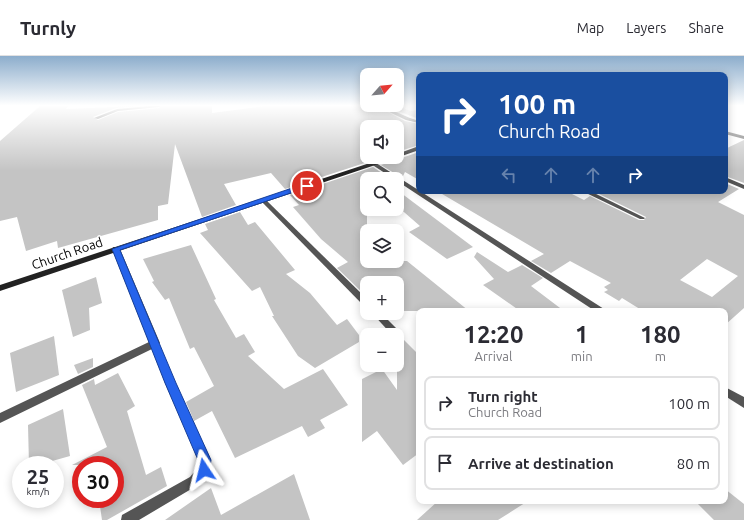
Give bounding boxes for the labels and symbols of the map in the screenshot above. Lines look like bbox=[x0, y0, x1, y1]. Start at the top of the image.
north arrow bbox=[360, 68, 404, 112]
pin bbox=[290, 169, 324, 203]
street label: Church Road bbox=[30, 234, 104, 272]
position arrow bbox=[183, 449, 225, 491]
speed limit sign: 30 bbox=[72, 456, 124, 508]

